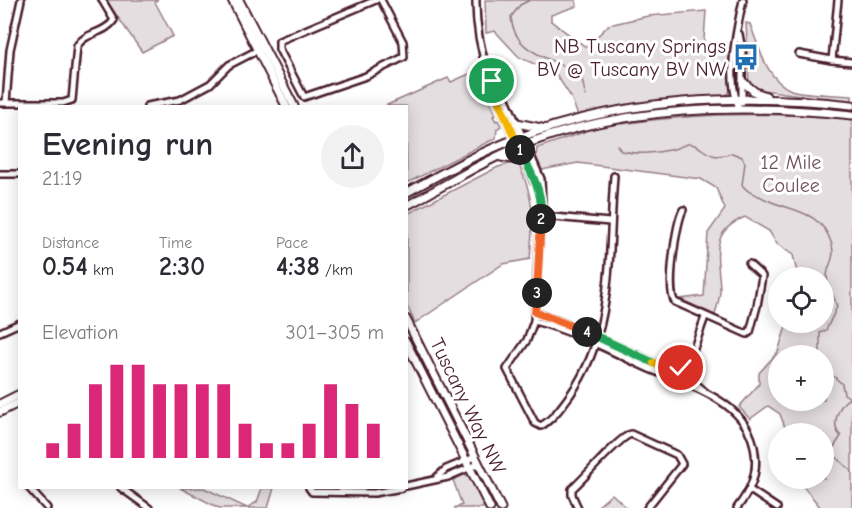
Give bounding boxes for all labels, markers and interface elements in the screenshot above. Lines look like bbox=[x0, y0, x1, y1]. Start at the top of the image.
place label: NB Tuscany Springs BV @ Tuscany BV NW bbox=[537, 35, 727, 81]
bus stop icon: NB Tuscany Springs BV @ Tuscany BV NW bbox=[731, 42, 761, 72]
pin bbox=[466, 55, 517, 106]
icon: arrive bbox=[475, 64, 508, 97]
text: Evening run bbox=[42, 125, 213, 163]
button: share bbox=[321, 125, 384, 188]
pin: 1 bbox=[505, 135, 535, 165]
text: 1 bbox=[517, 141, 523, 159]
park label: 12 Mile Coulee bbox=[761, 151, 821, 197]
text: 21:19 bbox=[42, 167, 83, 190]
pin: 2 bbox=[526, 204, 556, 234]
text: 2 bbox=[537, 210, 545, 228]
text: Distance bbox=[42, 234, 99, 252]
text: Time bbox=[159, 234, 192, 252]
text: Pace bbox=[276, 234, 308, 252]
text: 0.54 bbox=[42, 252, 88, 282]
text: 2:30 bbox=[159, 252, 205, 282]
text: 4:38 bbox=[276, 252, 320, 282]
text: km bbox=[88, 261, 114, 279]
text: /km bbox=[320, 261, 353, 279]
map controls bbox=[768, 267, 834, 489]
button: locate bbox=[768, 267, 834, 333]
pin: 3 bbox=[522, 278, 552, 308]
text: 3 bbox=[533, 284, 541, 302]
pin: 4 bbox=[572, 317, 602, 347]
text: Elevation bbox=[42, 321, 119, 344]
text: 301–305 m bbox=[285, 321, 384, 344]
text: 4 bbox=[583, 323, 591, 341]
street label: Tuscany Way NW bbox=[425, 334, 511, 478]
pin bbox=[655, 342, 706, 393]
button: + bbox=[768, 345, 834, 411]
icon: check bbox=[664, 351, 697, 384]
button: − bbox=[768, 423, 834, 489]

